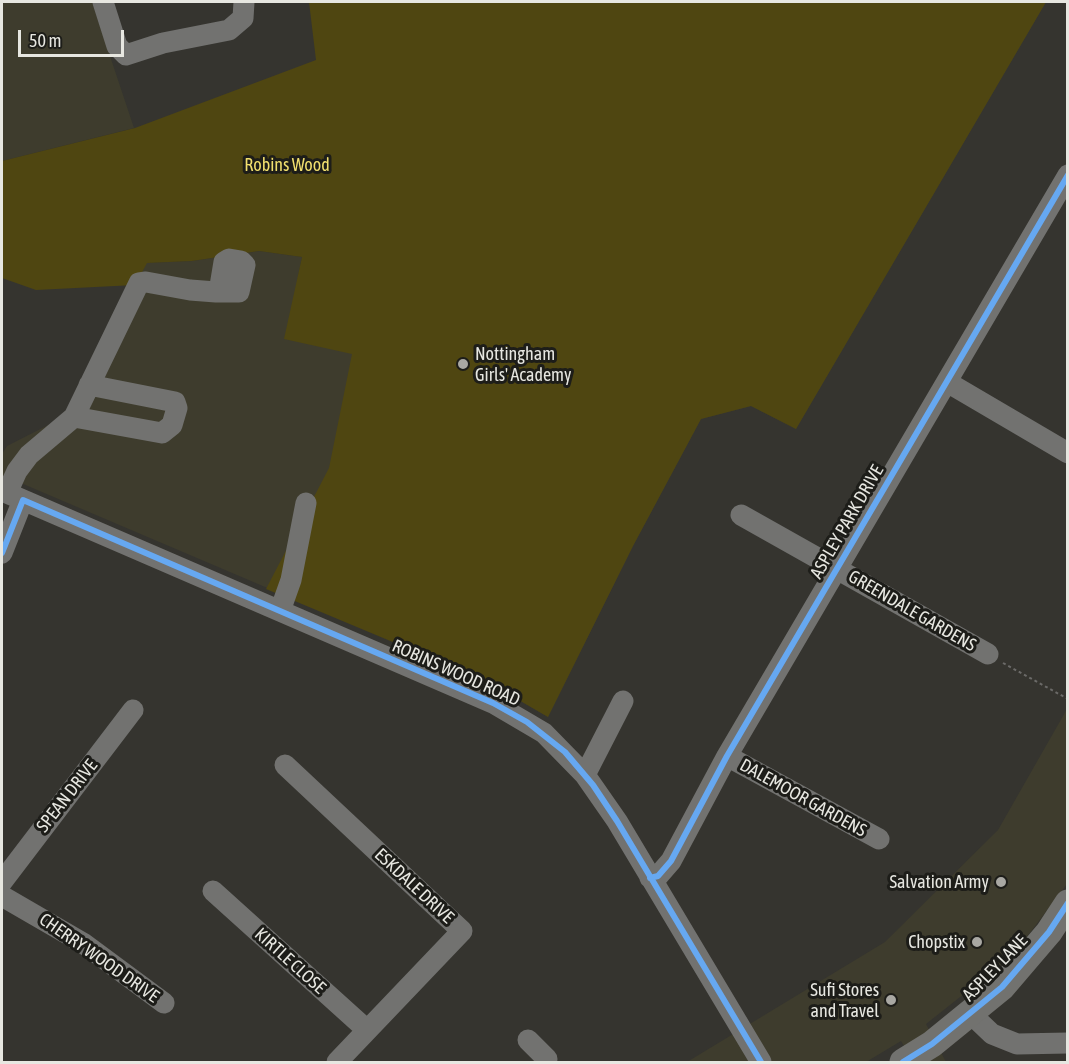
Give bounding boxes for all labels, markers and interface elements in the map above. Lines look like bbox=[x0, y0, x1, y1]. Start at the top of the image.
scale bar bbox=[21, 18, 128, 56]
text: 50 m bbox=[29, 30, 61, 51]
park label: Robins Wood bbox=[244, 154, 330, 176]
place label: Nottingham Girls' Academy bbox=[475, 343, 571, 386]
marker: Nottingham Girls' Academy bbox=[456, 357, 470, 371]
street label: ASPLEY PARK DRIVE bbox=[806, 461, 888, 583]
street label: GREENDALE GARDENS bbox=[844, 566, 980, 656]
street label: ROBINS WOOD ROAD bbox=[389, 635, 523, 711]
street label: DALEMOOR GARDENS bbox=[736, 754, 870, 842]
street label: SPEAN DRIVE bbox=[32, 755, 102, 837]
street label: ESKDALE DRIVE bbox=[370, 844, 458, 928]
place label: Salvation Army bbox=[889, 871, 989, 893]
marker: Salvation Army bbox=[994, 875, 1008, 889]
street label: CHERRY WOOD DRIVE bbox=[35, 909, 163, 1007]
street label: KIRTLE CLOSE bbox=[250, 924, 330, 998]
street label: ASPLEY LANE bbox=[958, 930, 1032, 1006]
place label: Chopstix bbox=[908, 931, 965, 953]
marker: Chopstix bbox=[970, 935, 984, 949]
place label: Sufi Stores and Travel bbox=[810, 979, 879, 1022]
marker: Sufi Stores and Travel bbox=[884, 993, 898, 1007]

